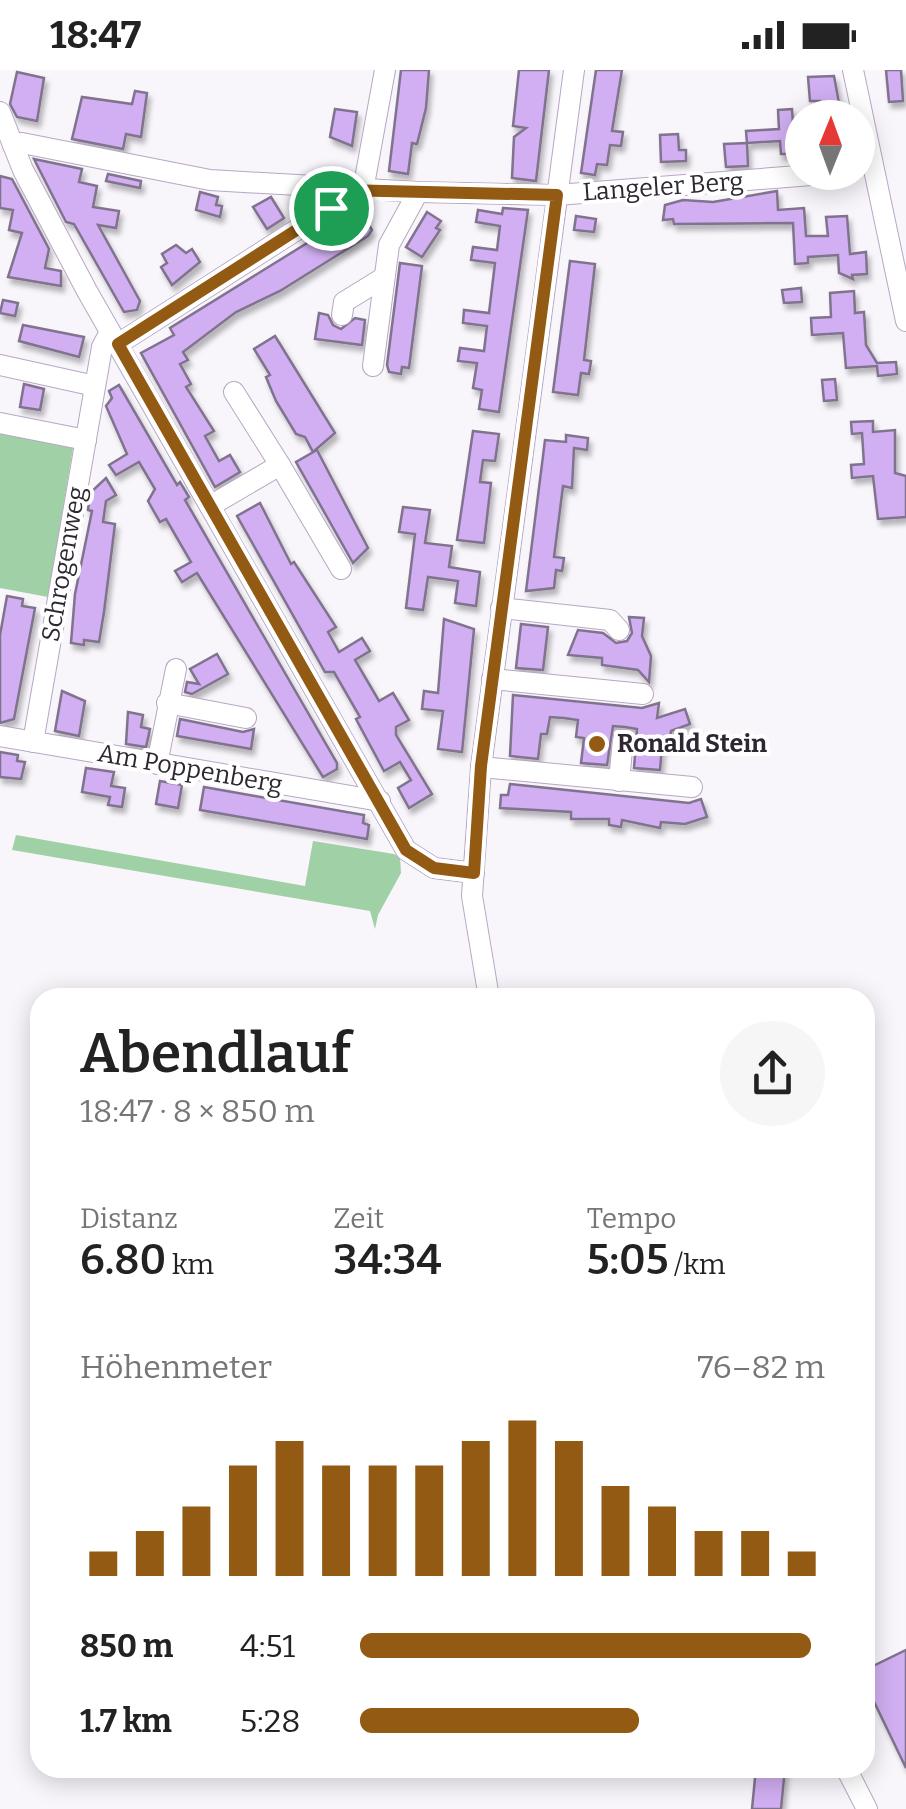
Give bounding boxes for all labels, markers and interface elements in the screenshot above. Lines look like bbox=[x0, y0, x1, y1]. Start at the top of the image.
text: 18:47 bbox=[50, 12, 141, 58]
north arrow bbox=[785, 100, 875, 190]
map controls bbox=[785, 100, 875, 190]
pin bbox=[289, 166, 374, 251]
street label: Langeler Berg bbox=[582, 166, 745, 208]
icon: arrive bbox=[304, 181, 359, 236]
street label: Schrogenweg bbox=[36, 484, 92, 644]
place label: Ronald Stein bbox=[617, 729, 767, 759]
marker: Ronald Stein bbox=[586, 733, 608, 755]
street label: Am Poppenberg bbox=[95, 738, 285, 800]
text: Abendlauf bbox=[80, 1021, 351, 1087]
button: share bbox=[720, 1021, 825, 1126]
text: 18:47 · 8 × 850 m bbox=[80, 1092, 315, 1130]
text: Distanz bbox=[80, 1202, 178, 1235]
text: Zeit bbox=[333, 1202, 384, 1235]
text: Tempo bbox=[587, 1202, 676, 1235]
text: 6.80 bbox=[80, 1235, 166, 1285]
text: 34:34 bbox=[333, 1235, 442, 1285]
text: 5:05 bbox=[587, 1235, 669, 1285]
text: km bbox=[166, 1248, 214, 1281]
text: /km bbox=[669, 1248, 725, 1281]
text: Höhenmeter bbox=[80, 1348, 272, 1386]
text: 76–82 m bbox=[697, 1348, 825, 1386]
text: 850 m bbox=[80, 1627, 173, 1665]
text: 4:51 bbox=[240, 1627, 295, 1665]
text: 1.7 km bbox=[80, 1702, 172, 1740]
text: 5:28 bbox=[240, 1702, 300, 1740]

